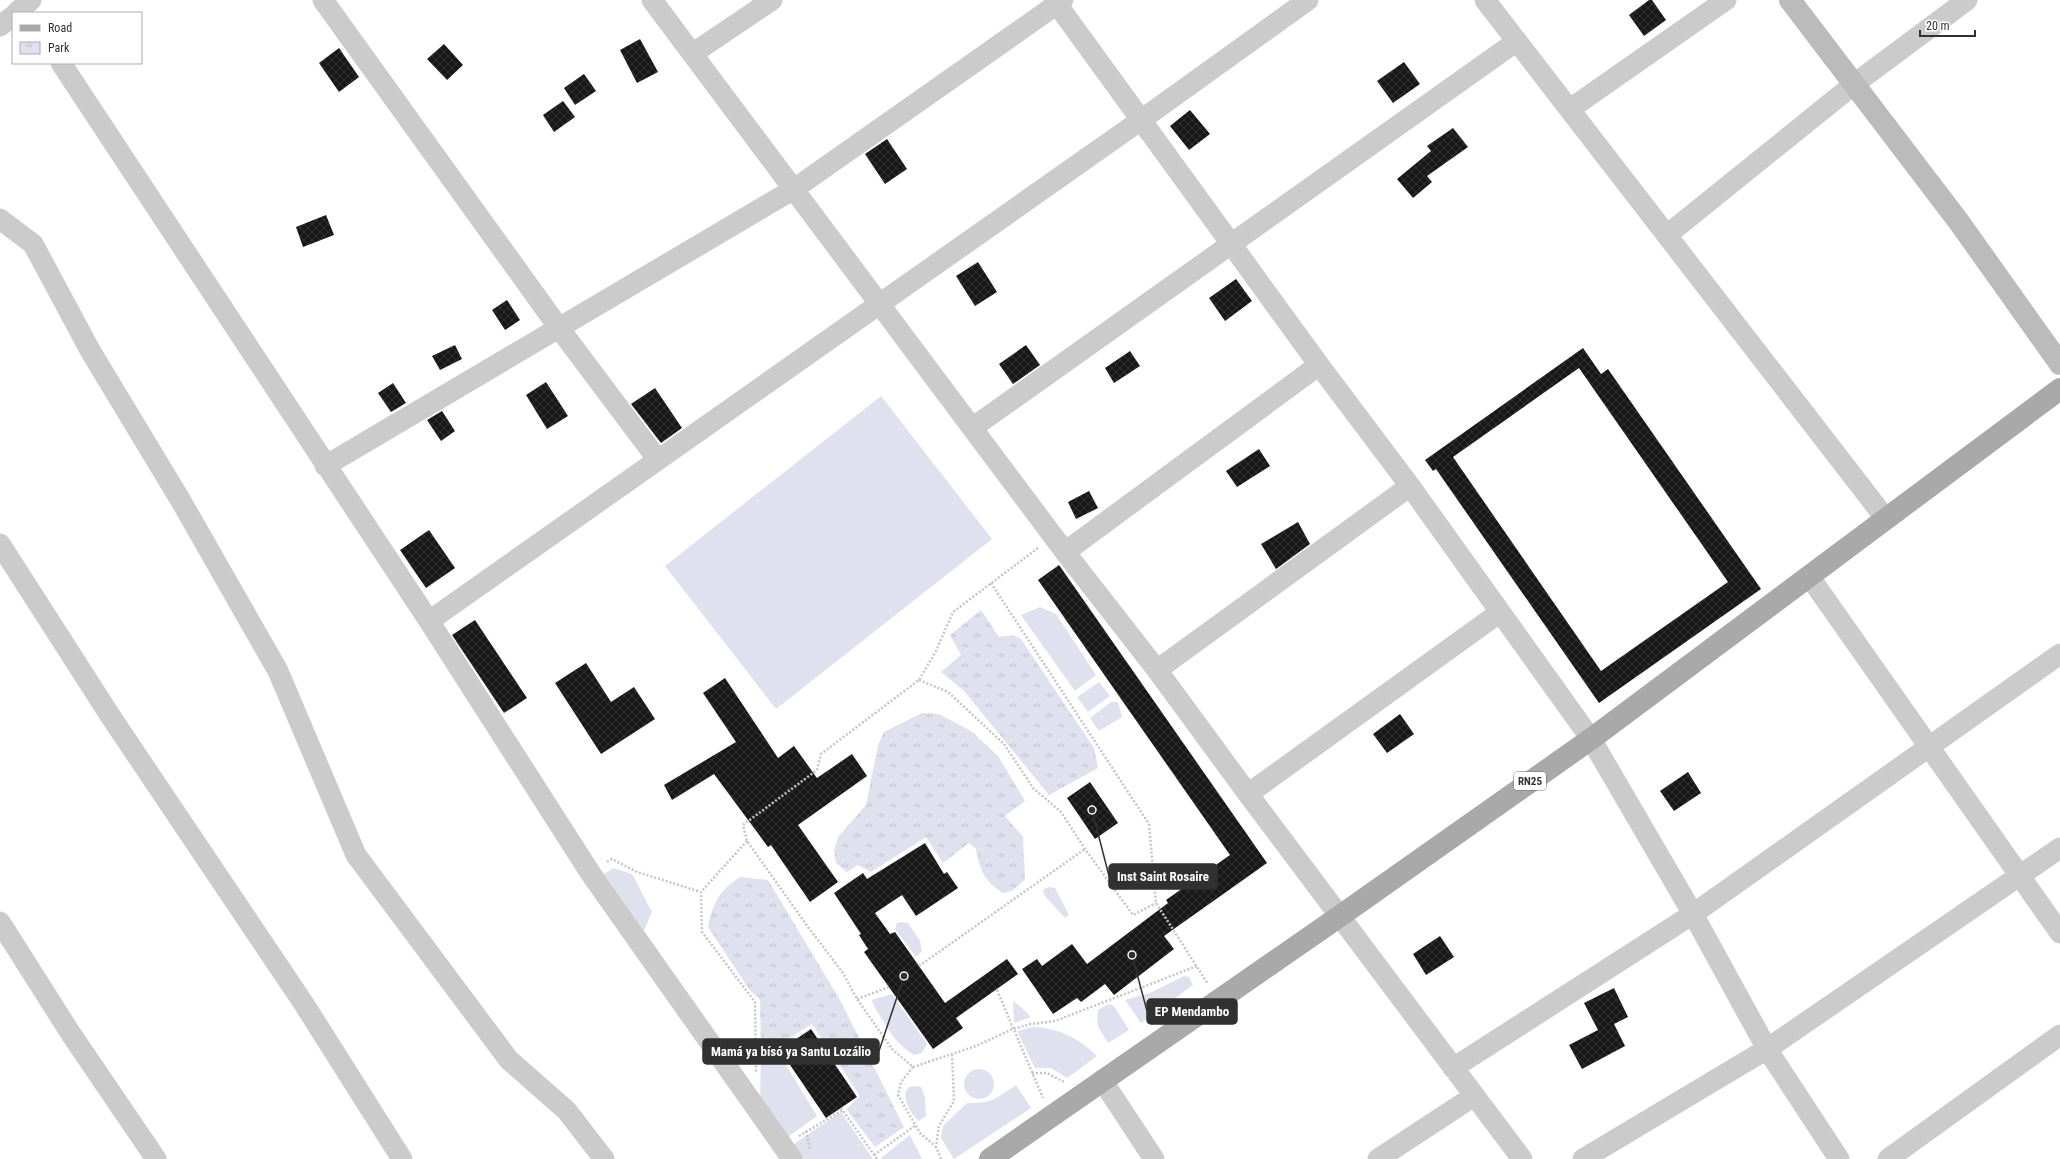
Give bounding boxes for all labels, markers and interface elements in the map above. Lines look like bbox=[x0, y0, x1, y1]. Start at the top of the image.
legend bbox=[12, 12, 142, 64]
scale bar bbox=[1920, 12, 1975, 38]
text: 20 m bbox=[1926, 19, 1950, 33]
text: Road bbox=[48, 21, 72, 35]
text: Park bbox=[48, 41, 70, 55]
road number: RN25 bbox=[1514, 772, 1546, 790]
callout: Inst Saint Rosaire bbox=[1109, 864, 1217, 889]
text: Inst Saint Rosaire bbox=[1117, 869, 1209, 884]
callout: EP Mendambo bbox=[1147, 999, 1237, 1024]
text: EP Mendambo bbox=[1155, 1004, 1230, 1019]
callout: Mamá ya bísó ya Santu Lozálio bbox=[703, 1039, 879, 1064]
text: Mamá ya bísó ya Santu Lozálio bbox=[711, 1044, 872, 1059]

